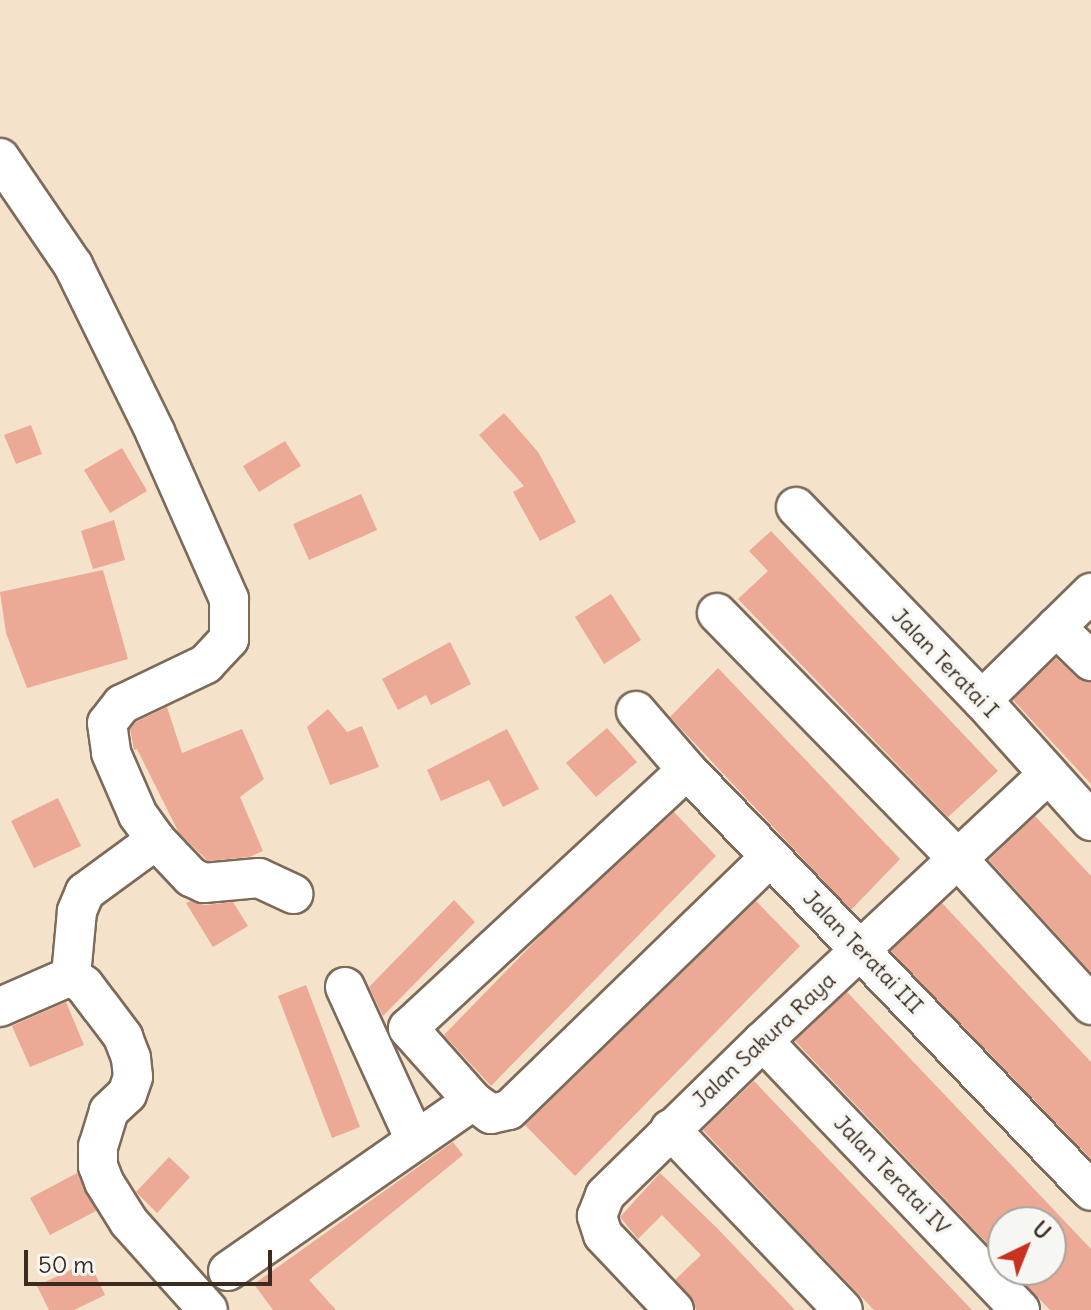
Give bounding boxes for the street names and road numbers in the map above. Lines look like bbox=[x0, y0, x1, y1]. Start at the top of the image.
street label: Jalan Teratai I bbox=[886, 603, 1004, 723]
street label: Jalan Teratai III bbox=[798, 885, 928, 1019]
street label: Jalan Sakura Raya bbox=[687, 967, 841, 1113]
street label: Jalan Teratai IV bbox=[828, 1110, 956, 1240]

